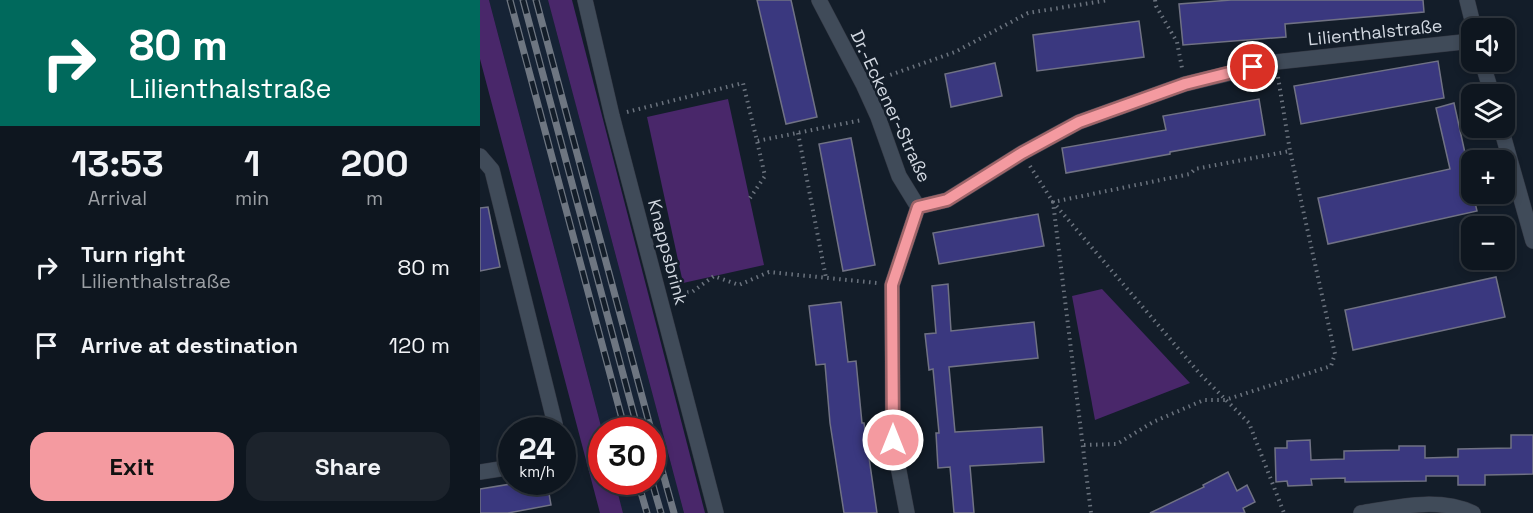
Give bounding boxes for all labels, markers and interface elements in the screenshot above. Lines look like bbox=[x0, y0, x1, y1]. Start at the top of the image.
street label: Lilienthalstraße bbox=[1307, 14, 1443, 50]
map controls bbox=[1461, 18, 1515, 270]
button: sound bbox=[1461, 18, 1515, 72]
text: 80 m bbox=[129, 19, 228, 72]
icon: right bbox=[30, 24, 108, 102]
street label: Dr.-Eckener-Straße bbox=[846, 26, 936, 186]
pin bbox=[1227, 41, 1278, 92]
icon: arrive bbox=[1236, 50, 1269, 83]
text: Lilienthalstraße bbox=[129, 71, 331, 106]
button: layers bbox=[1461, 84, 1515, 138]
text: 13:53 bbox=[71, 141, 164, 187]
text: 1 bbox=[244, 141, 260, 187]
text: 200 bbox=[341, 141, 409, 187]
button: + bbox=[1461, 150, 1515, 204]
text: Arrival bbox=[88, 185, 147, 211]
text: min bbox=[235, 185, 269, 211]
text: m bbox=[366, 185, 383, 211]
street label: Knappsbrink bbox=[643, 197, 693, 308]
button: − bbox=[1461, 216, 1515, 270]
text: Turn right bbox=[81, 240, 186, 268]
icon: right bbox=[30, 251, 63, 284]
text: 80 m bbox=[398, 253, 450, 281]
text: Lilienthalstraße bbox=[81, 268, 231, 294]
icon: arrive bbox=[30, 329, 63, 362]
text: Arrive at destination bbox=[81, 331, 298, 359]
text: 120 m bbox=[389, 331, 450, 359]
position arrow bbox=[861, 408, 925, 472]
speed limit sign: 30 bbox=[588, 417, 666, 495]
text: 24 bbox=[519, 429, 555, 468]
button: Exit bbox=[30, 432, 234, 501]
button: Share bbox=[246, 432, 450, 501]
text: km/h bbox=[519, 462, 555, 481]

